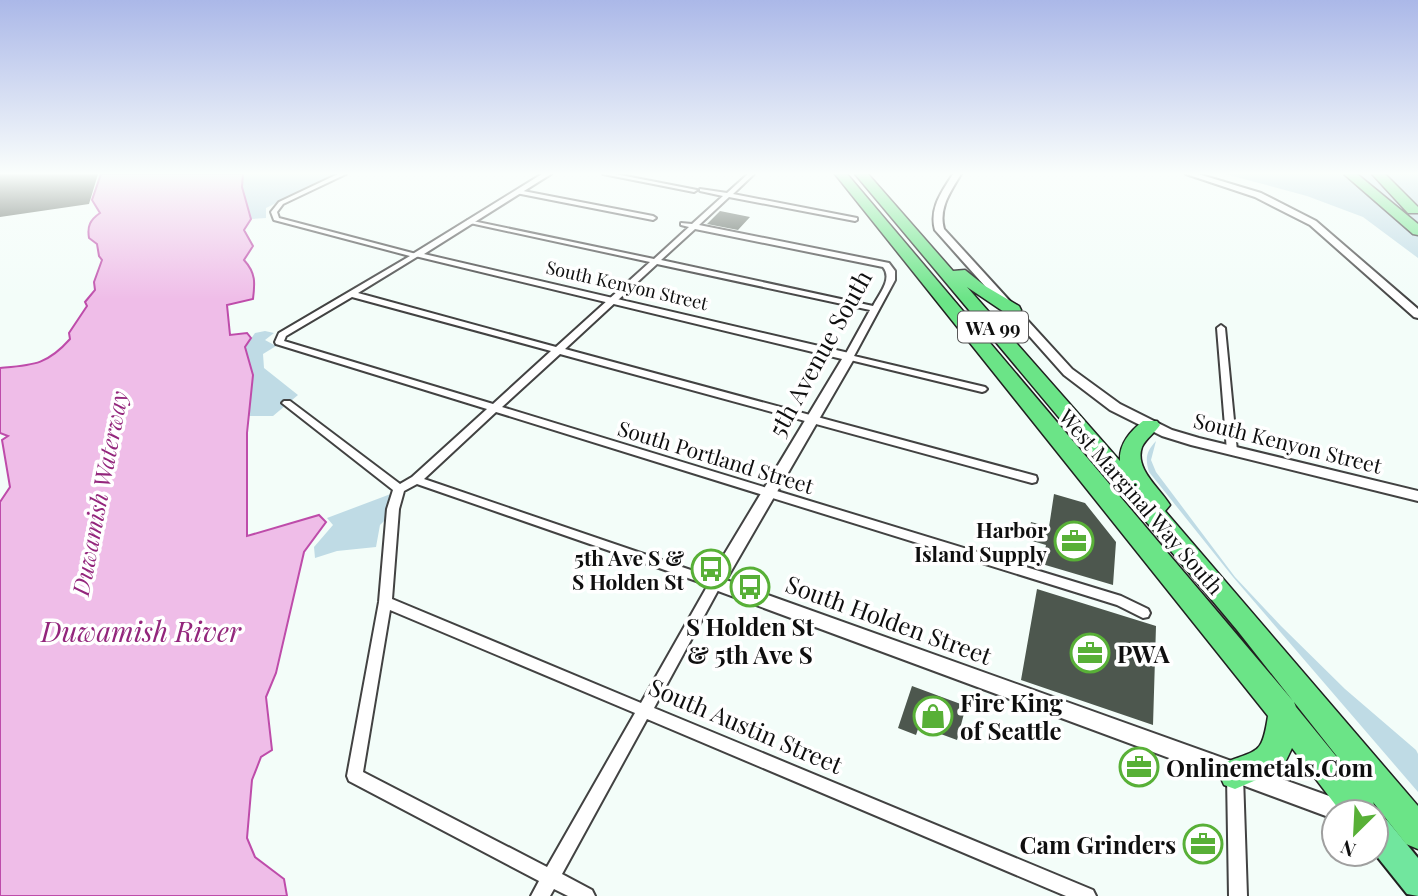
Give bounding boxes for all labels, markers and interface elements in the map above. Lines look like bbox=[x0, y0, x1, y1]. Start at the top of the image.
street label: South Kenyon Street bbox=[544, 255, 711, 315]
street label: 5th Avenue South bbox=[760, 264, 878, 442]
road number: WA 99 bbox=[958, 312, 1028, 342]
water label: Duwamish Waterway bbox=[64, 388, 134, 599]
street label: West Marginal Way South bbox=[1053, 402, 1231, 600]
street label: South Kenyon Street bbox=[1191, 405, 1385, 479]
street label: South Portland Street bbox=[615, 413, 818, 499]
place label: Harbor Island Supply bbox=[914, 515, 1047, 567]
office icon: Harbor Island Supply bbox=[1053, 520, 1095, 562]
place label: 5th Ave S & S Holden St bbox=[572, 543, 685, 595]
bus stop icon: 5th Ave S & S Holden St bbox=[690, 548, 732, 590]
bus stop icon: S Holden St & 5th Ave S bbox=[729, 566, 771, 608]
street label: South Holden Street bbox=[782, 567, 997, 671]
place label: S Holden St & 5th Ave S bbox=[686, 610, 815, 670]
water label: Duwamish River bbox=[40, 612, 242, 649]
office icon: PWA bbox=[1069, 632, 1111, 674]
place label: PWA bbox=[1117, 637, 1171, 669]
street label: South Austin Street bbox=[644, 670, 848, 780]
place label: Fire King of Seattle bbox=[960, 686, 1064, 746]
shop icon: Fire King of Seattle bbox=[912, 695, 954, 737]
office icon: Onlinemetals.Com bbox=[1118, 746, 1160, 788]
place label: Onlinemetals.Com bbox=[1166, 751, 1373, 783]
north arrow bbox=[1320, 798, 1390, 868]
office icon: Cam Grinders bbox=[1182, 823, 1224, 865]
place label: Cam Grinders bbox=[1020, 828, 1176, 860]
text: N bbox=[1336, 835, 1359, 864]

